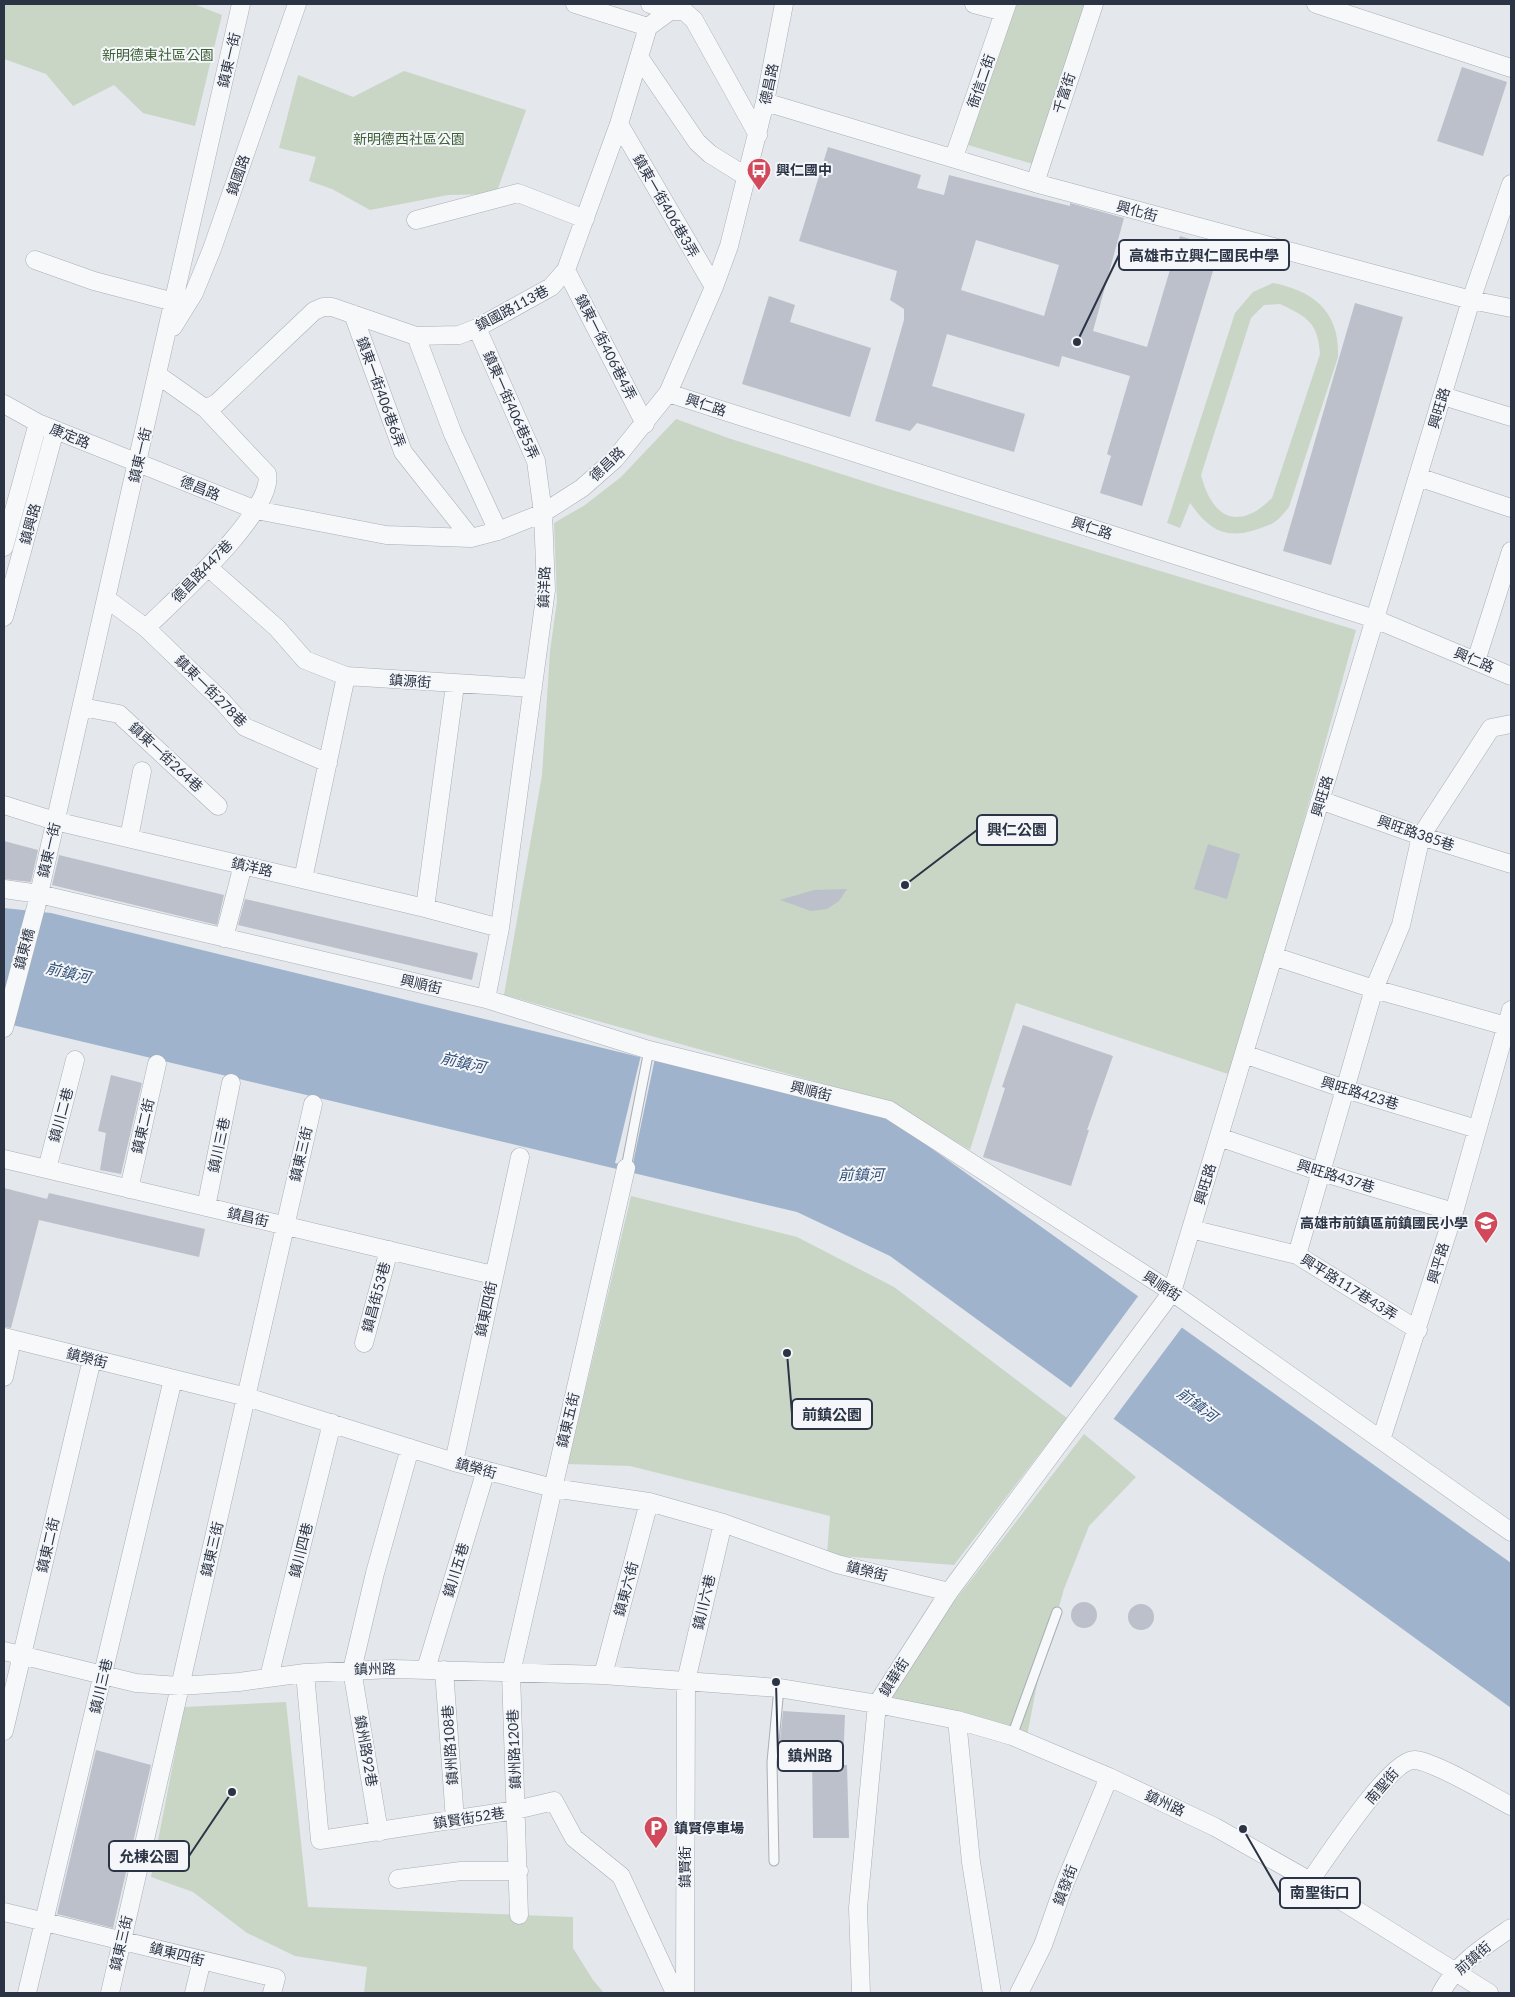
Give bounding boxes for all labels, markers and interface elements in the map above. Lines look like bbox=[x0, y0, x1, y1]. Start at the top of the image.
street label: 鎮東一街 bbox=[214, 31, 243, 89]
park label: 新明德東社區公園 bbox=[102, 46, 214, 63]
street label: 衙信二街 bbox=[963, 52, 998, 110]
street label: 德昌路 bbox=[756, 62, 781, 106]
street label: 千富街 bbox=[1049, 70, 1078, 115]
park label: 新明德西社區公園 bbox=[353, 130, 465, 147]
street label: 鎮東一街406巷3弄 bbox=[630, 151, 703, 260]
street label: 鎮國路 bbox=[223, 152, 252, 197]
bus stop icon: 興仁國中 bbox=[746, 157, 772, 191]
place label: 興仁國中 bbox=[776, 161, 832, 178]
street label: 興化街 bbox=[1115, 197, 1160, 224]
callout: 高雄市立興仁國民中學 bbox=[1119, 240, 1289, 270]
text: 高雄市立興仁國民中學 bbox=[1129, 246, 1279, 264]
street label: 鎮國路113巷 bbox=[472, 281, 551, 334]
street label: 鎮東一街406巷4弄 bbox=[572, 291, 640, 403]
street label: 鎮東一街406巷6弄 bbox=[354, 334, 409, 449]
street label: 鎮東一街406巷5弄 bbox=[480, 348, 543, 461]
street label: 興旺路 bbox=[1424, 385, 1453, 430]
street label: 興仁路 bbox=[684, 390, 729, 419]
street label: 康定路 bbox=[48, 420, 93, 451]
street label: 鎮東一街 bbox=[125, 426, 154, 484]
street label: 德昌路 bbox=[586, 443, 628, 484]
street label: 德昌路 bbox=[178, 472, 223, 503]
street label: 鎮興路 bbox=[16, 501, 43, 546]
street label: 興仁路 bbox=[1070, 513, 1115, 542]
street label: 德昌路447巷 bbox=[168, 536, 236, 605]
street label: 鎮洋路 bbox=[534, 566, 553, 608]
street label: 興仁路 bbox=[1452, 644, 1497, 676]
street label: 鎮東一街278巷 bbox=[172, 651, 251, 730]
street label: 鎮源街 bbox=[388, 671, 432, 690]
street label: 鎮東一街264巷 bbox=[126, 718, 207, 795]
street label: 興旺路 bbox=[1307, 773, 1336, 818]
street label: 興旺路385巷 bbox=[1375, 811, 1457, 854]
callout: 興仁公園 bbox=[977, 815, 1057, 845]
text: 興仁公園 bbox=[987, 820, 1047, 838]
street label: 鎮東一街 bbox=[34, 821, 63, 879]
street label: 鎮洋路 bbox=[230, 854, 274, 880]
street label: 鎮東橋 bbox=[10, 926, 37, 971]
water label: 前鎮河 bbox=[44, 958, 95, 987]
street label: 興順街 bbox=[399, 971, 443, 997]
water label: 前鎮河 bbox=[439, 1048, 490, 1077]
street label: 興旺路423巷 bbox=[1319, 1073, 1401, 1112]
street label: 興順街 bbox=[789, 1077, 834, 1104]
street label: 鎮川二巷 bbox=[45, 1086, 76, 1144]
street label: 鎮東二街 bbox=[128, 1097, 157, 1155]
street label: 鎮川三巷 bbox=[204, 1116, 233, 1174]
street label: 鎮東三街 bbox=[286, 1125, 315, 1183]
street label: 興旺路437巷 bbox=[1295, 1156, 1377, 1195]
street label: 興旺路 bbox=[1190, 1161, 1219, 1206]
water label: 前鎮河 bbox=[838, 1165, 886, 1183]
street label: 鎮昌街 bbox=[226, 1204, 270, 1230]
school or university icon: 高雄市前鎮區前鎮國民小學 bbox=[1473, 1210, 1499, 1244]
place label: 高雄市前鎮區前鎮國民小學 bbox=[1300, 1214, 1468, 1231]
street label: 興平路 bbox=[1423, 1240, 1452, 1285]
street label: 興平路117巷43弄 bbox=[1298, 1250, 1401, 1323]
street label: 鎮昌街53巷 bbox=[358, 1260, 393, 1334]
street label: 興順街 bbox=[1140, 1267, 1185, 1304]
street label: 鎮東四街 bbox=[471, 1280, 500, 1338]
street label: 鎮榮街 bbox=[65, 1344, 110, 1371]
water label: 前鎮河 bbox=[1174, 1383, 1223, 1427]
street label: 鎮東五街 bbox=[553, 1391, 582, 1449]
callout: 前鎮公園 bbox=[792, 1399, 872, 1429]
text: 前鎮公園 bbox=[802, 1405, 862, 1423]
street label: 鎮榮街 bbox=[454, 1454, 499, 1481]
street label: 鎮東二街 bbox=[33, 1516, 62, 1574]
street label: 鎮東三街 bbox=[197, 1520, 226, 1578]
street label: 鎮川四巷 bbox=[285, 1521, 316, 1579]
street label: 鎮川五巷 bbox=[439, 1541, 472, 1599]
street label: 鎮榮街 bbox=[845, 1557, 890, 1584]
street label: 鎮東六街 bbox=[610, 1560, 641, 1618]
street label: 鎮川六巷 bbox=[689, 1573, 718, 1631]
street label: 鎮華街 bbox=[875, 1654, 912, 1699]
street label: 鎮川三巷 bbox=[86, 1657, 115, 1715]
street label: 鎮州路 bbox=[354, 1660, 396, 1677]
street label: 鎮州路108巷 bbox=[438, 1704, 461, 1786]
street label: 鎮州路120巷 bbox=[504, 1709, 523, 1789]
street label: 鎮州路92巷 bbox=[352, 1714, 381, 1788]
callout: 鎮州路 bbox=[778, 1741, 843, 1771]
text: 鎮州路 bbox=[787, 1746, 833, 1764]
street label: 南聖街 bbox=[1361, 1764, 1402, 1807]
street label: 鎮州路 bbox=[1143, 1786, 1188, 1819]
street label: 鎮賢街52巷 bbox=[432, 1803, 506, 1832]
parking icon: 鎮賢停車場 bbox=[643, 1815, 669, 1849]
place label: 鎮賢停車場 bbox=[674, 1819, 744, 1836]
callout: 允棟公園 bbox=[109, 1841, 189, 1871]
street label: 鎮賢街 bbox=[676, 1846, 693, 1888]
text: 允棟公園 bbox=[119, 1847, 179, 1865]
street label: 鎮發街 bbox=[1049, 1862, 1080, 1907]
callout: 南聖街口 bbox=[1280, 1878, 1360, 1908]
text: 南聖街口 bbox=[1290, 1883, 1350, 1901]
street label: 鎮東三街 bbox=[106, 1914, 135, 1972]
street label: 前鎮街 bbox=[1451, 1937, 1494, 1978]
street label: 鎮東四街 bbox=[148, 1938, 206, 1969]

